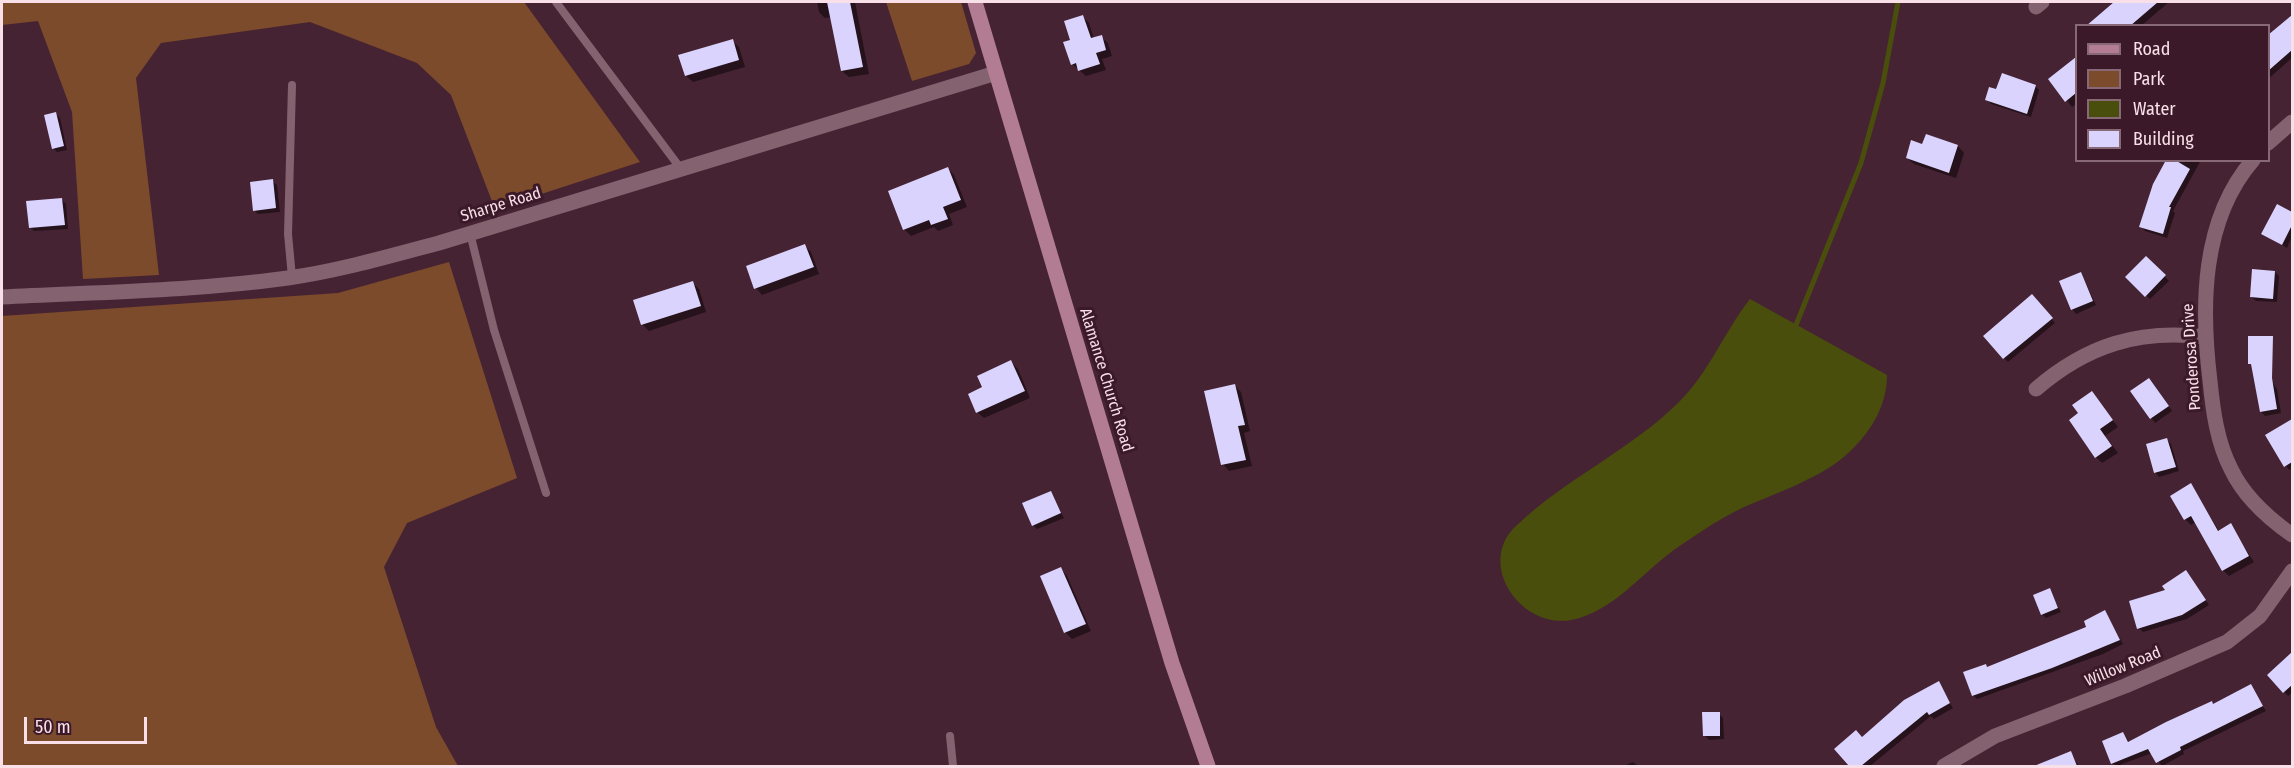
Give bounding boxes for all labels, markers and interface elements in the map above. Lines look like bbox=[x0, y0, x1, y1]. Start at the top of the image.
legend bbox=[2075, 24, 2270, 162]
text: Road bbox=[2133, 38, 2170, 60]
text: Park bbox=[2133, 68, 2165, 90]
text: Water bbox=[2133, 98, 2176, 120]
text: Building bbox=[2133, 128, 2194, 150]
street label: Sharpe Road bbox=[458, 184, 544, 226]
street label: Ponderosa Drive bbox=[2179, 303, 2205, 411]
street label: Alamance Church Road bbox=[1075, 306, 1137, 454]
street label: Willow Road bbox=[2082, 643, 2164, 691]
scale bar bbox=[27, 705, 150, 743]
text: 50 m bbox=[35, 716, 71, 738]

